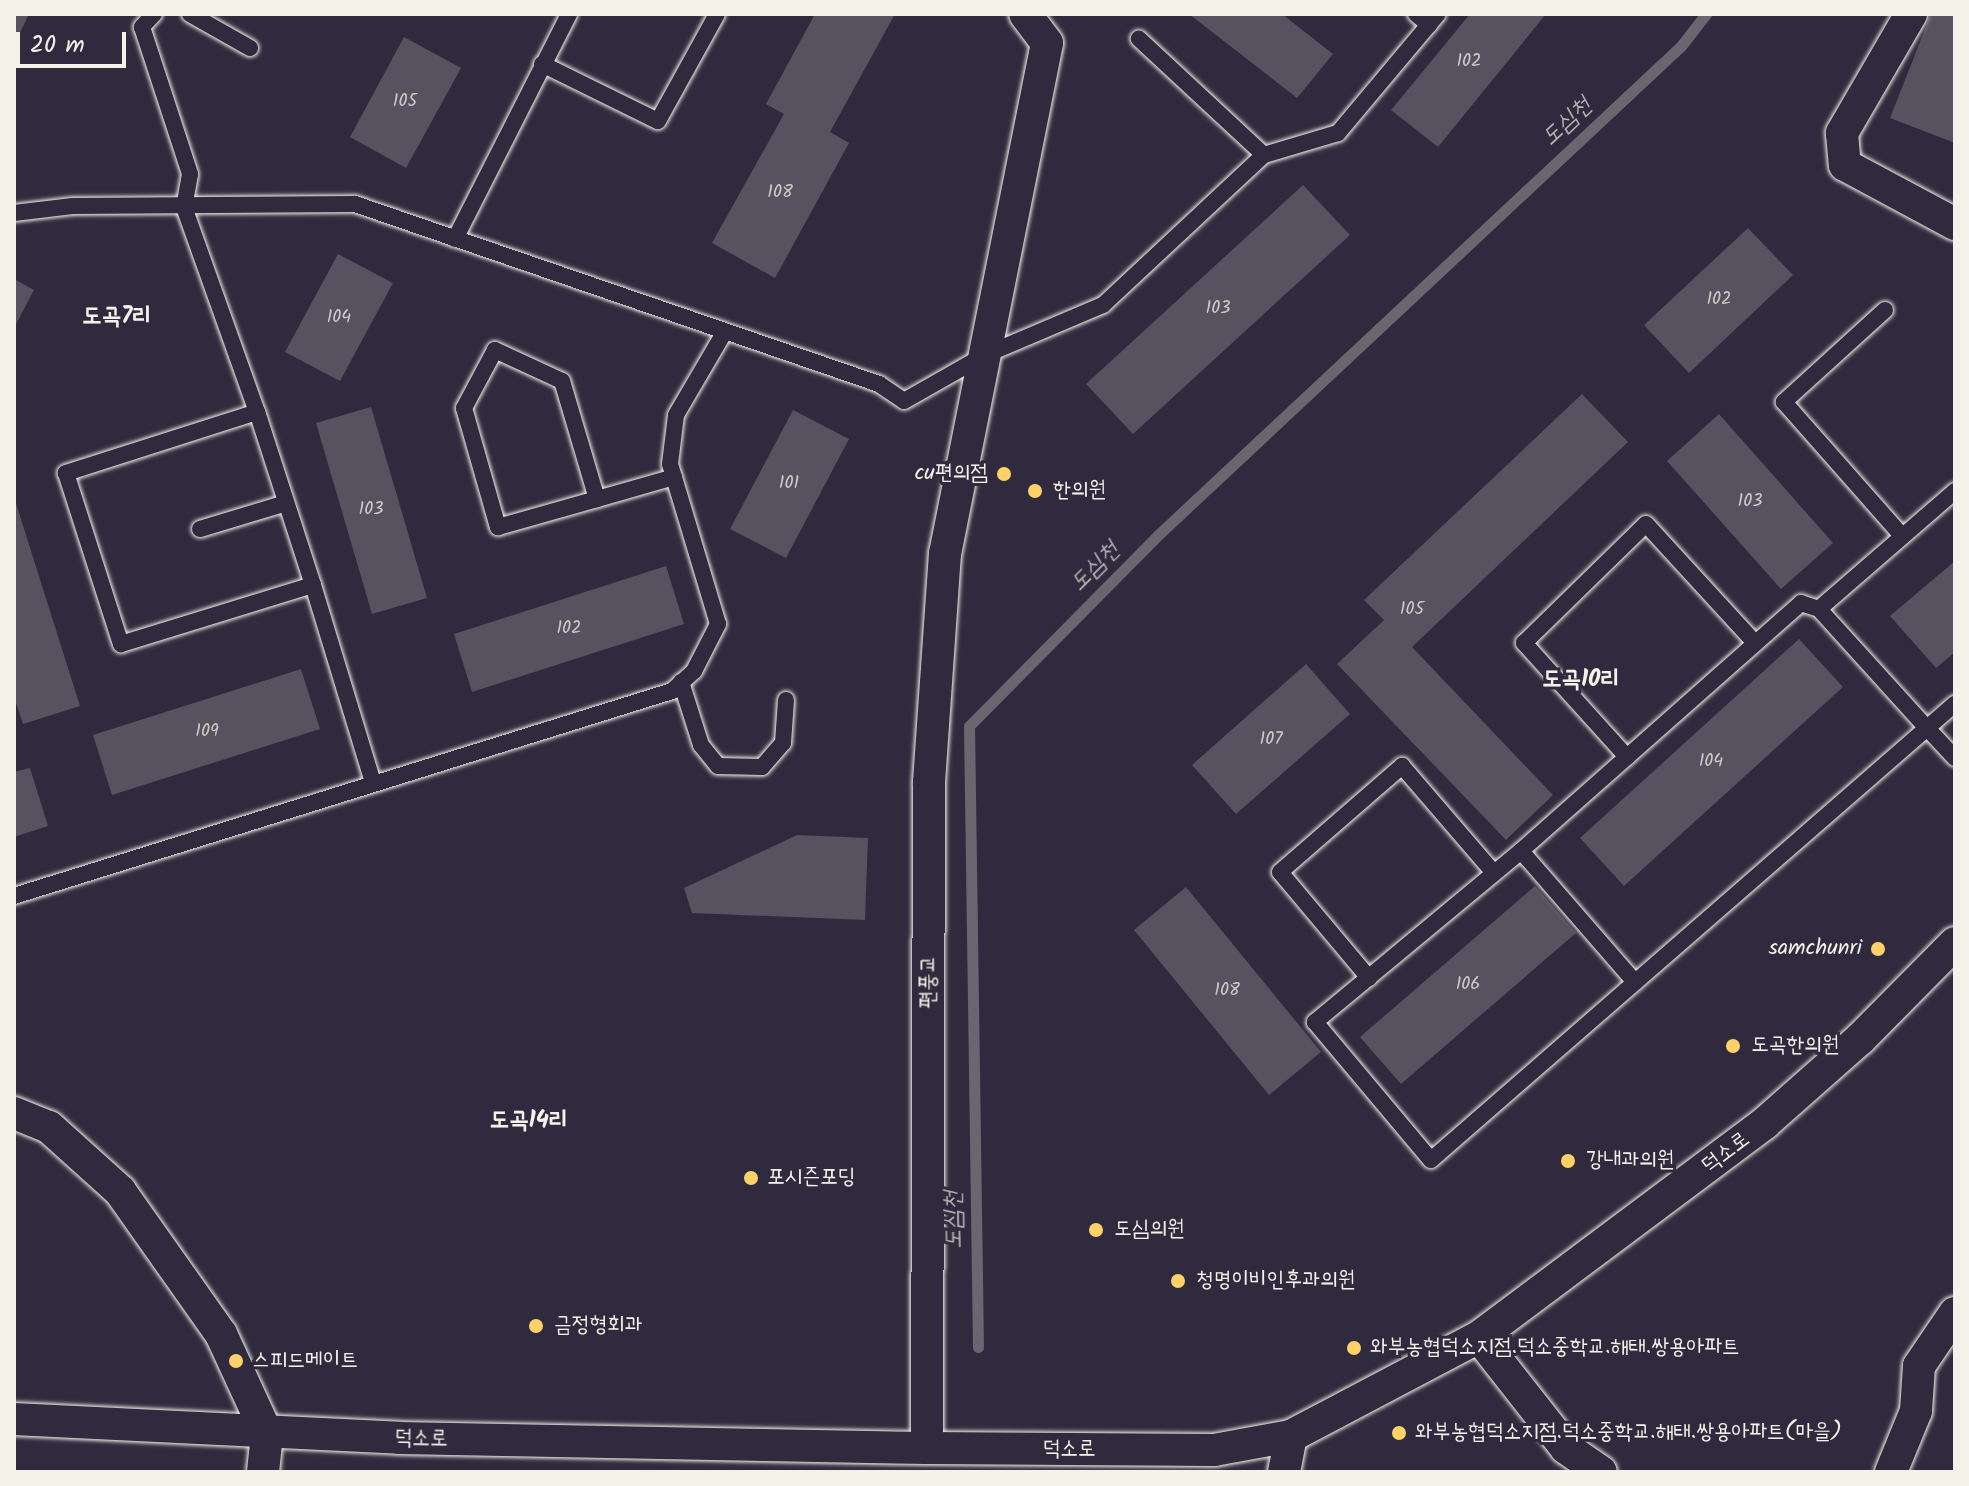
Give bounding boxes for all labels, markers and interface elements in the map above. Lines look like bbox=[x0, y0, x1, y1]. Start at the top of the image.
scale bar bbox=[20, 16, 130, 66]
text: 20 m bbox=[30, 26, 85, 65]
house number: 102 bbox=[1456, 51, 1482, 73]
house number: 105 bbox=[393, 91, 417, 113]
water label: 도심천 bbox=[1536, 92, 1598, 152]
house number: 108 bbox=[767, 182, 793, 204]
house number: 102 bbox=[1706, 289, 1732, 311]
house number: 103 bbox=[1206, 298, 1230, 320]
district label: 도곡7리 bbox=[82, 303, 152, 331]
house number: 104 bbox=[327, 307, 351, 329]
place label: cu편의점 bbox=[915, 461, 988, 487]
marker: cu편의점 bbox=[995, 465, 1013, 483]
house number: 101 bbox=[779, 473, 799, 495]
place label: 한의원 bbox=[1053, 478, 1106, 504]
marker: 한의원 bbox=[1024, 480, 1046, 502]
house number: 103 bbox=[1738, 491, 1762, 513]
house number: 103 bbox=[359, 499, 383, 521]
water label: 도심천 bbox=[1064, 536, 1126, 598]
house number: 105 bbox=[1400, 599, 1424, 621]
house number: 102 bbox=[556, 618, 582, 640]
district label: 도곡10리 bbox=[1542, 666, 1620, 694]
house number: 109 bbox=[195, 721, 219, 743]
house number: 107 bbox=[1260, 729, 1282, 751]
house number: 104 bbox=[1699, 751, 1723, 773]
place label: samchunri bbox=[1768, 936, 1862, 962]
marker: samchunri bbox=[1869, 940, 1887, 958]
street label: 편풍교 bbox=[916, 955, 942, 1009]
house number: 106 bbox=[1456, 974, 1480, 996]
house number: 108 bbox=[1214, 980, 1240, 1002]
place label: 도곡한의원 bbox=[1751, 1033, 1840, 1059]
marker: 도곡한의원 bbox=[1722, 1035, 1744, 1057]
district label: 도곡14리 bbox=[490, 1107, 568, 1135]
street label: 덕소로 bbox=[1697, 1126, 1755, 1180]
place label: 강내과의원 bbox=[1586, 1148, 1675, 1174]
marker: 강내과의원 bbox=[1557, 1150, 1579, 1172]
place label: 포시즌포딩 bbox=[767, 1165, 856, 1191]
marker: 포시즌포딩 bbox=[742, 1169, 760, 1187]
water label: 도심천 bbox=[939, 1191, 969, 1249]
place label: 도심의원 bbox=[1114, 1217, 1185, 1243]
marker: 도심의원 bbox=[1085, 1219, 1107, 1241]
place label: 청명이비인후과의원 bbox=[1196, 1268, 1355, 1294]
marker: 청명이비인후과의원 bbox=[1167, 1270, 1189, 1292]
place label: 금정형회과 bbox=[554, 1313, 643, 1339]
marker: 금정형회과 bbox=[525, 1315, 547, 1337]
place label: 와부농협덕소지점.덕소중학교.해태.쌍용아파트 bbox=[1370, 1335, 1740, 1361]
marker: 와부농협덕소지점.덕소중학교.해태.쌍용아파트 bbox=[1345, 1339, 1363, 1357]
place label: 스피드메이트 bbox=[252, 1348, 358, 1374]
marker: 스피드메이트 bbox=[227, 1352, 245, 1370]
place label: 와부농협덕소지점.덕소중학교.해태.쌍용아파트(마을) bbox=[1415, 1420, 1842, 1446]
marker: 와부농협덕소지점.덕소중학교.해태.쌍용아파트(마을) bbox=[1390, 1424, 1408, 1442]
street label: 덕소로 bbox=[394, 1425, 448, 1453]
street label: 덕소로 bbox=[1042, 1437, 1096, 1463]

